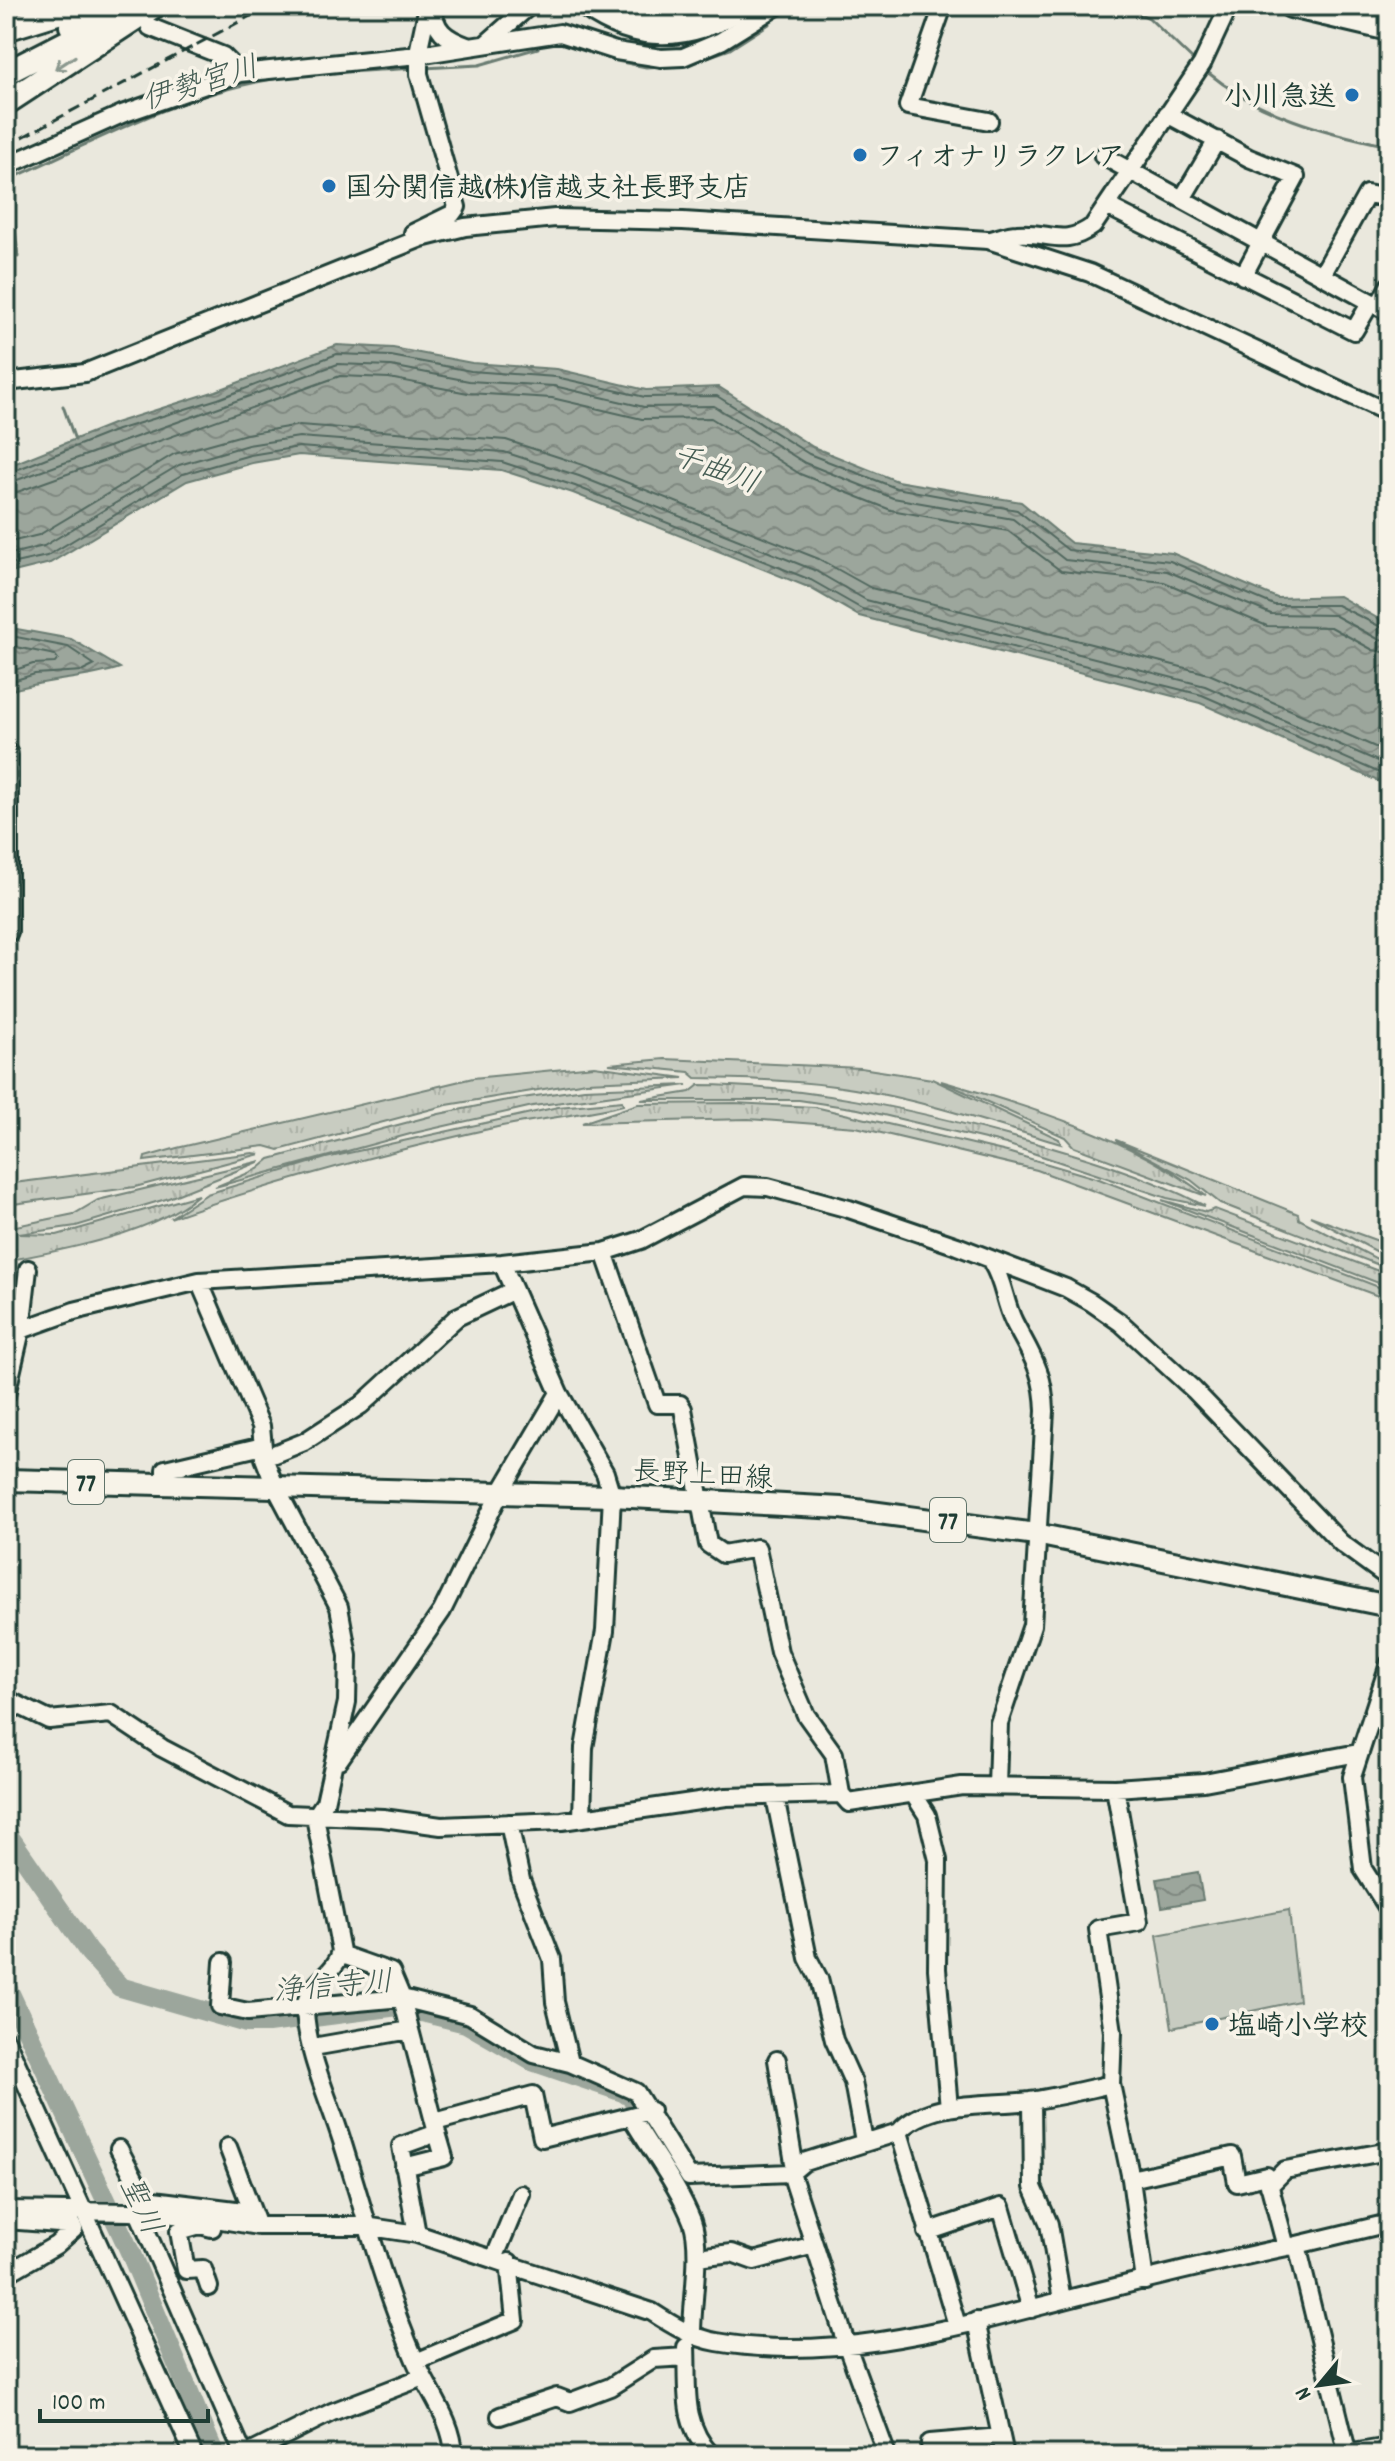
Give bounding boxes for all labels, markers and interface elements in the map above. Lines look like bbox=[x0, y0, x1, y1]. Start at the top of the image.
water label: 伊勢宮川 bbox=[138, 48, 265, 124]
one-way arrow bbox=[54, 55, 76, 72]
place label: 小川急送 bbox=[1224, 80, 1336, 120]
marker: 小川急送 bbox=[1343, 86, 1361, 104]
place label: フィオナリラクレア bbox=[876, 140, 1125, 180]
marker: フィオナリラクレア bbox=[851, 146, 869, 164]
place label: 国分関信越(株)信越支社長野支店 bbox=[345, 171, 751, 211]
marker: 国分関信越(株)信越支社長野支店 bbox=[320, 177, 338, 195]
water label: 千曲川 bbox=[665, 437, 764, 508]
street label: 長野上田線 bbox=[632, 1454, 774, 1502]
road number: 77 bbox=[68, 1460, 104, 1504]
road number: 77 bbox=[930, 1498, 966, 1542]
water label: 浄信寺川 bbox=[272, 1963, 395, 2016]
place label: 塩崎小学校 bbox=[1228, 2009, 1368, 2049]
marker: 塩崎小学校 bbox=[1203, 2015, 1221, 2033]
water label: 聖川 bbox=[106, 2171, 170, 2243]
north arrow bbox=[1279, 2345, 1359, 2425]
scale bar bbox=[40, 2373, 208, 2423]
text: N bbox=[1288, 2381, 1321, 2405]
text: 100 m bbox=[52, 2387, 105, 2421]

